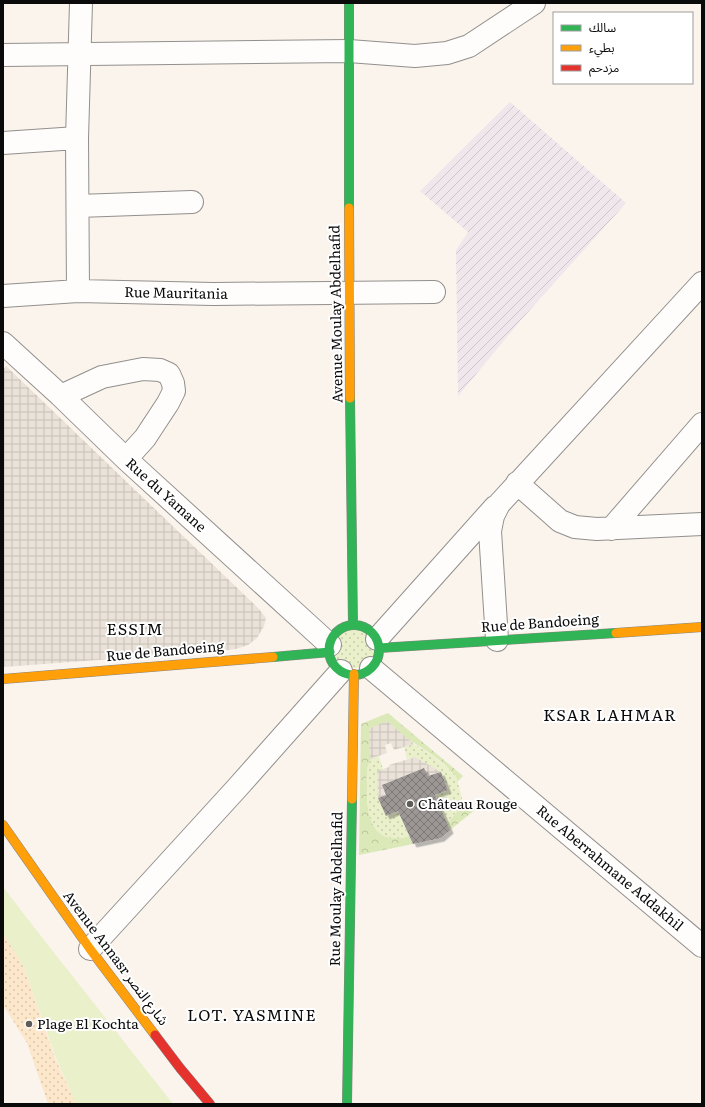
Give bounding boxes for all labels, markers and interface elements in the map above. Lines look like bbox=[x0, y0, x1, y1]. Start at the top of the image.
legend bbox=[553, 12, 693, 84]
text: سالك bbox=[589, 18, 616, 36]
text: بطيء bbox=[589, 38, 615, 58]
text: مزدحم bbox=[589, 58, 619, 77]
street label: Avenue Moulay Abdelhafid bbox=[323, 224, 347, 403]
street label: Rue Mauritania bbox=[124, 281, 228, 303]
street label: Rue du Yamane bbox=[122, 453, 211, 536]
street label: Rue de Bandoeing bbox=[480, 608, 600, 636]
district label: ESSIM bbox=[107, 616, 163, 640]
street label: Rue de Bandoeing bbox=[105, 635, 225, 665]
district label: KSAR LAHMAR bbox=[543, 702, 677, 726]
place label: Château Rouge bbox=[418, 793, 517, 813]
marker: Château Rouge bbox=[405, 799, 415, 809]
street label: Rue Aberrahmane Addakhil bbox=[533, 800, 689, 935]
street label: Rue Moulay Abdelhafid bbox=[324, 811, 346, 966]
street label: Avenue Annasr شارع النصر bbox=[58, 886, 174, 1030]
district label: LOT. YASMINE bbox=[187, 1002, 317, 1026]
place label: Plage El Kochta bbox=[37, 1013, 139, 1033]
marker: Plage El Kochta bbox=[24, 1019, 34, 1029]

